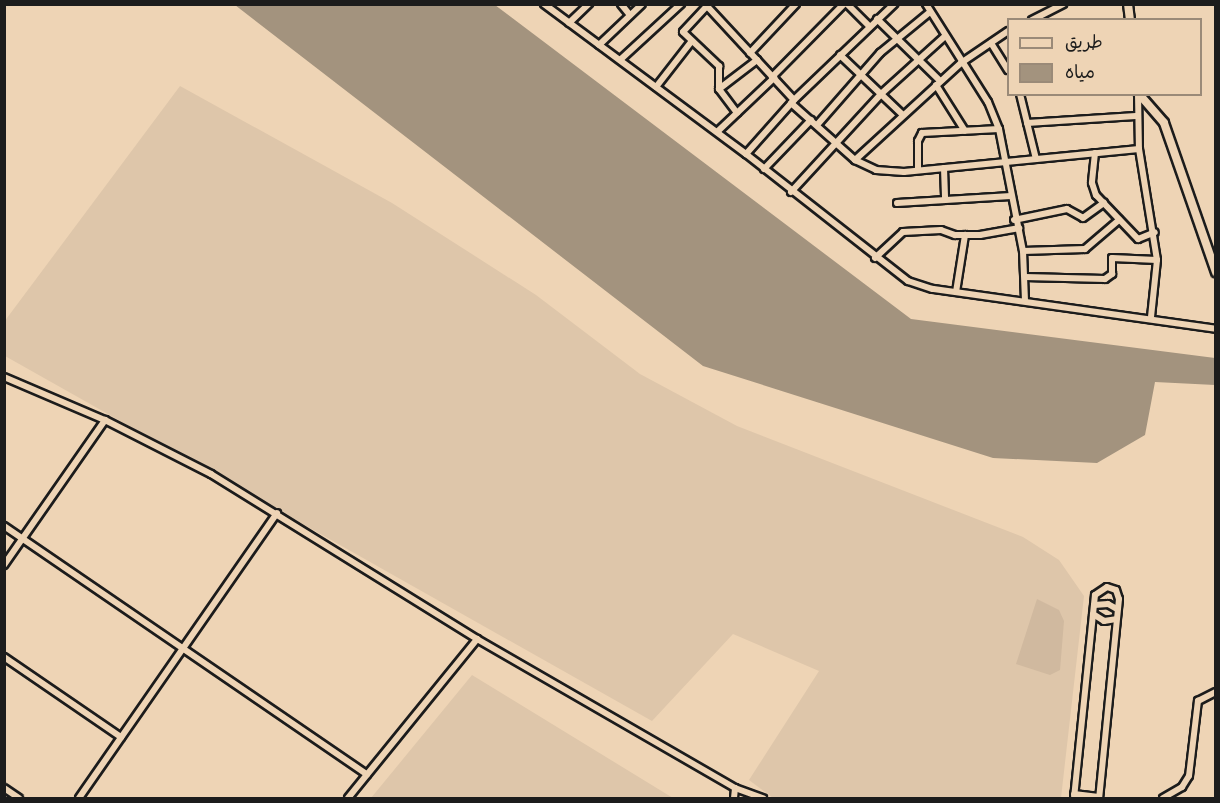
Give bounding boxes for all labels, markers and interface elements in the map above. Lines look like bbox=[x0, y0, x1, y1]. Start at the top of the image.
legend bbox=[1007, 18, 1202, 96]
text: طريق bbox=[1065, 31, 1103, 53]
text: مياه bbox=[1065, 61, 1095, 83]

